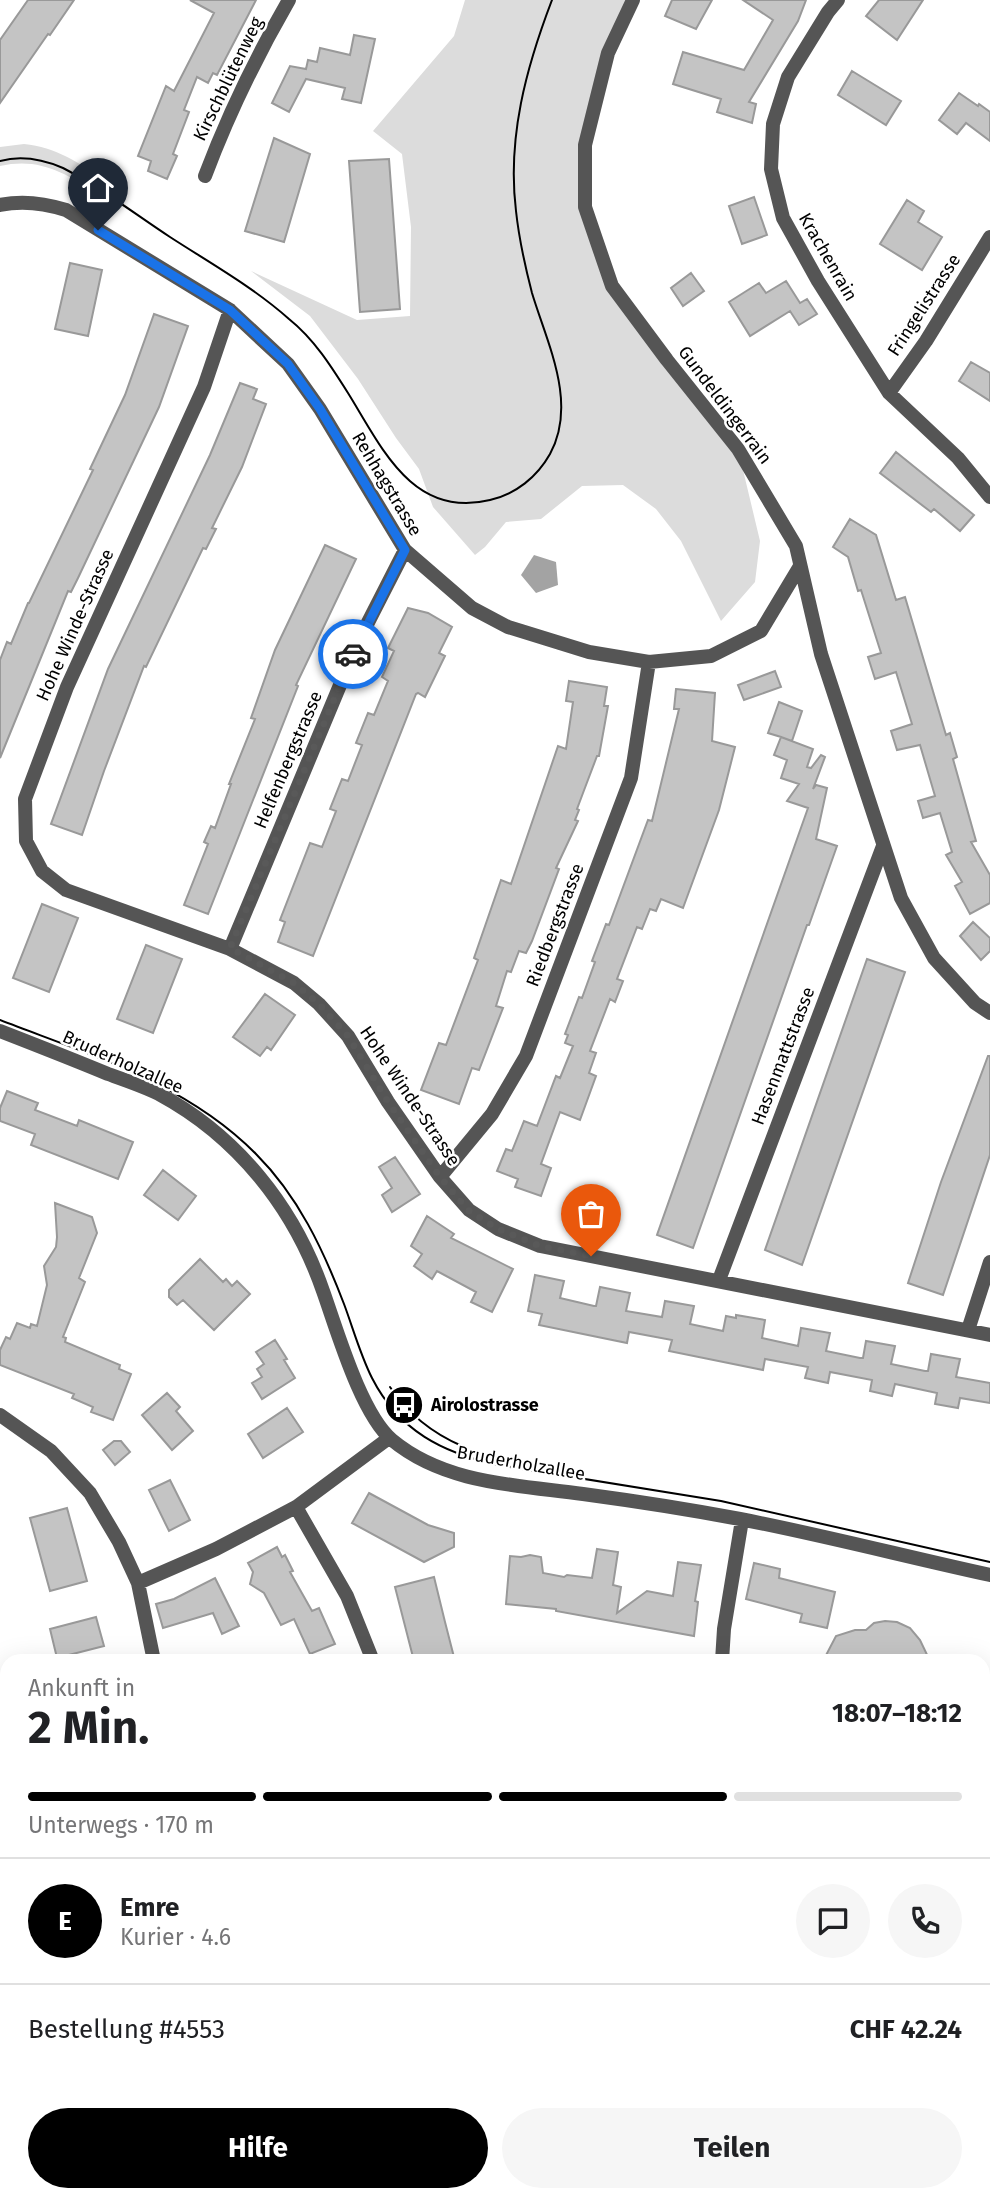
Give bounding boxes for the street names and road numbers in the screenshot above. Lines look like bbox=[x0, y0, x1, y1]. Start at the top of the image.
street label: Kirschblütenweg bbox=[189, 13, 268, 145]
street label: Krachenrain bbox=[794, 209, 862, 305]
street label: Fringelistrasse bbox=[883, 250, 965, 360]
street label: Gundeldingerrain bbox=[673, 342, 777, 468]
street label: Rehhagstrasse bbox=[347, 428, 427, 540]
street label: Hohe Winde-Strasse bbox=[32, 546, 118, 704]
street label: Helfenbergstrasse bbox=[249, 688, 327, 832]
street label: Riedbergstrasse bbox=[521, 860, 589, 990]
street label: Hasenmattstrasse bbox=[747, 984, 819, 1128]
street label: Hohe Winde-Strasse bbox=[355, 1022, 465, 1170]
street label: Bruderholzallee bbox=[59, 1026, 187, 1098]
street label: Bruderholzallee bbox=[455, 1441, 587, 1485]

